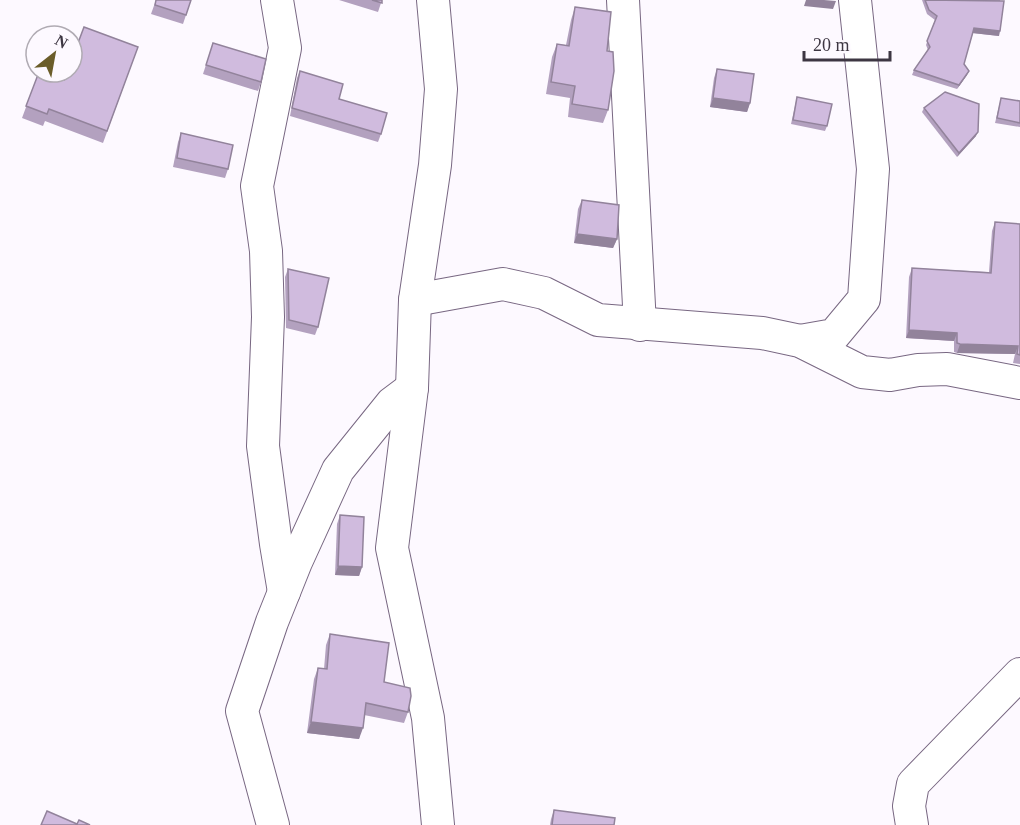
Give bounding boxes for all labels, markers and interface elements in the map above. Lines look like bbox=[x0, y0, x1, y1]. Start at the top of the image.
north arrow bbox=[24, 24, 84, 84]
scale bar bbox=[804, 24, 890, 62]
text: N bbox=[52, 31, 71, 52]
text: 20 m bbox=[813, 35, 850, 55]

